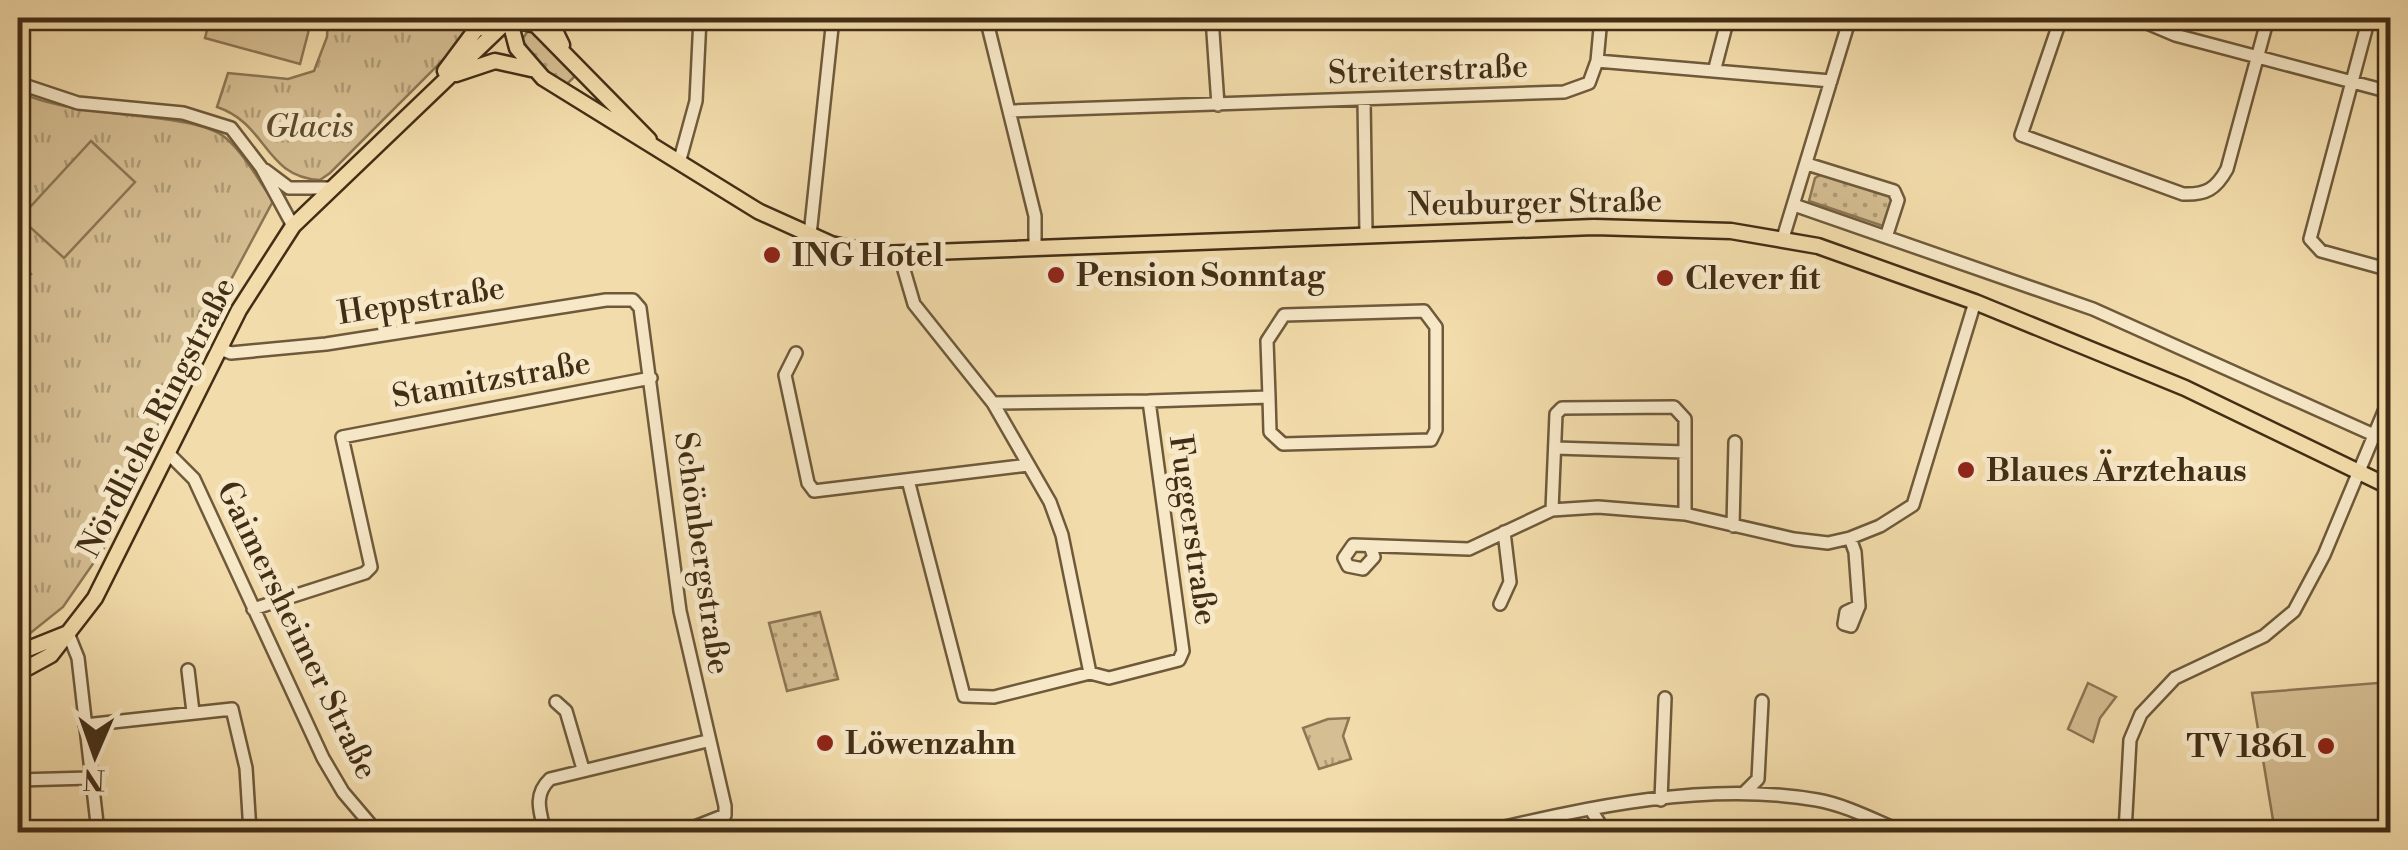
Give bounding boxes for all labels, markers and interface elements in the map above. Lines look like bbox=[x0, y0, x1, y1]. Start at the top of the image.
street label: Streiterstraße bbox=[1327, 47, 1529, 93]
park label: Glacis bbox=[264, 107, 354, 147]
street label: Neuburger Straße bbox=[1408, 181, 1663, 225]
place label: ING Hotel bbox=[792, 236, 944, 276]
marker: ING Hotel bbox=[761, 244, 783, 266]
place label: Pension Sonntag bbox=[1076, 256, 1326, 296]
place label: Clever fit bbox=[1685, 259, 1821, 299]
marker: Pension Sonntag bbox=[1045, 264, 1067, 286]
marker: Clever fit bbox=[1654, 267, 1676, 289]
street label: Heppstraße bbox=[335, 268, 507, 334]
street label: Nördliche Ringstraße bbox=[69, 271, 245, 564]
street label: Stamitzstraße bbox=[389, 343, 594, 417]
street label: Schönbergstraße bbox=[665, 429, 739, 677]
street label: Fuggerstraße bbox=[1160, 433, 1226, 628]
place label: Blaues Ärztehaus bbox=[1986, 449, 2247, 491]
marker: Blaues Ärztehaus bbox=[1955, 459, 1977, 481]
street label: Gaimersheimer Straße bbox=[208, 475, 387, 786]
north arrow bbox=[45, 705, 145, 805]
place label: Löwenzahn bbox=[845, 724, 1016, 764]
place label: TV 1861 bbox=[2187, 727, 2307, 767]
marker: Löwenzahn bbox=[814, 732, 836, 754]
marker: TV 1861 bbox=[2315, 735, 2337, 757]
text: N bbox=[82, 761, 106, 796]

